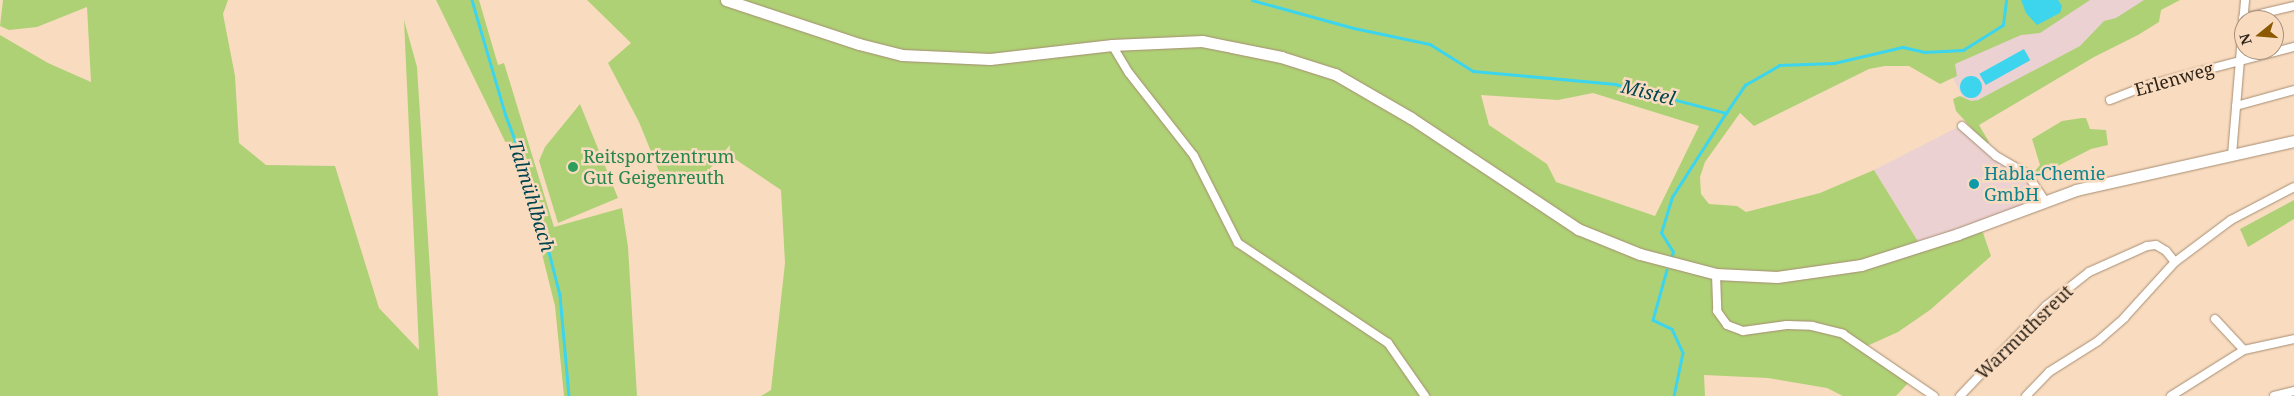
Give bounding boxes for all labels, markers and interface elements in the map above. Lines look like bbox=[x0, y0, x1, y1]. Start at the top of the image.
north arrow bbox=[2234, 10, 2284, 60]
text: N bbox=[2234, 31, 2256, 47]
street label: Erlenweg bbox=[2132, 57, 2216, 101]
water label: Mistel bbox=[1619, 75, 1677, 111]
water label: Talmühlbach bbox=[503, 137, 559, 255]
place label: Reitsportzentrum Gut Geigenreuth bbox=[583, 146, 735, 188]
marker: Reitsportzentrum Gut Geigenreuth bbox=[567, 161, 579, 173]
place label: Habla-Chemie GmbH bbox=[1984, 163, 2105, 205]
marker: Habla-Chemie GmbH bbox=[1968, 178, 1980, 190]
street label: Warmuthsreut bbox=[1971, 280, 2077, 384]

